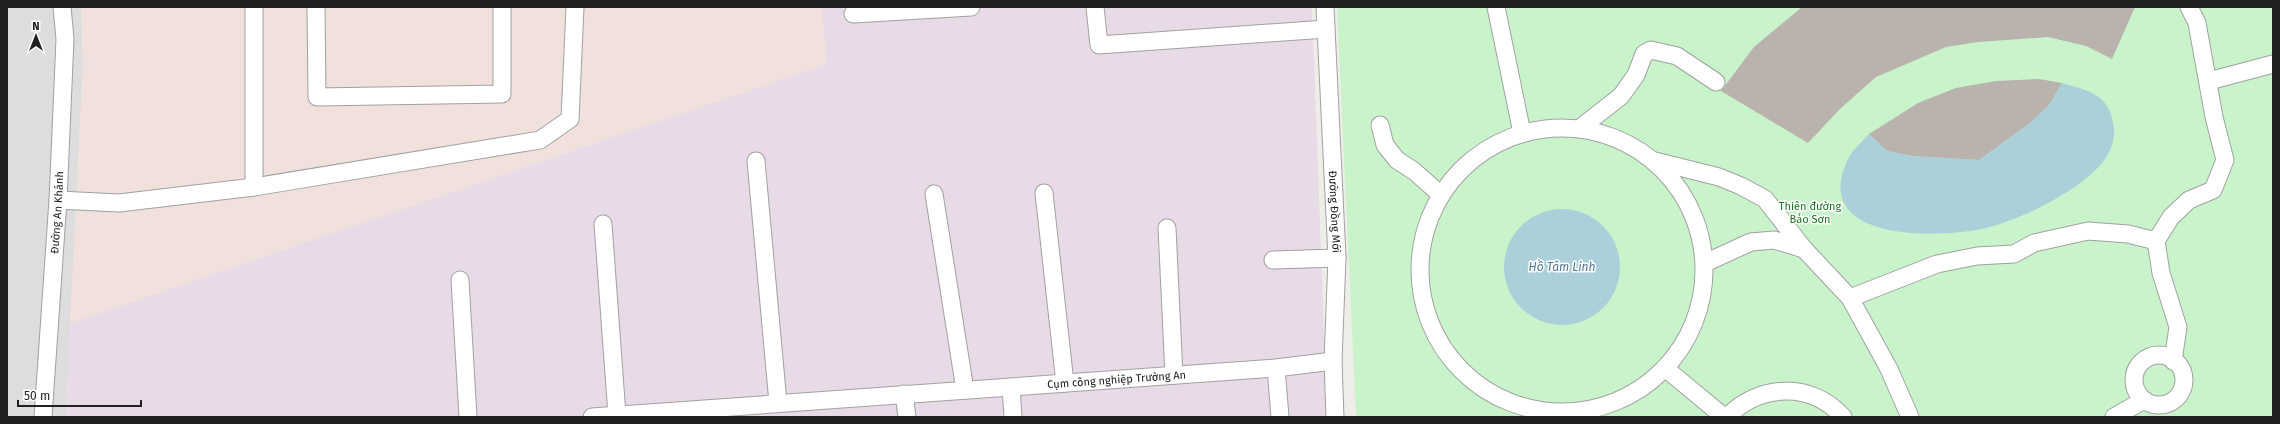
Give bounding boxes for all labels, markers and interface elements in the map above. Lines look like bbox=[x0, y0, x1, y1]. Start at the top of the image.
north arrow bbox=[16, 16, 56, 56]
text: N bbox=[32, 20, 40, 33]
street label: Đường Đồng Mới bbox=[1326, 170, 1343, 253]
street label: Đường An Khánh bbox=[48, 171, 66, 254]
park label: Thiên đường Bảo Sơn bbox=[1779, 200, 1841, 226]
water label: Hồ Tâm Linh bbox=[1529, 259, 1595, 274]
street label: Cụm công nghiệp Trường An bbox=[1047, 368, 1186, 391]
scale bar bbox=[18, 382, 141, 408]
text: 50 m bbox=[24, 389, 50, 403]

